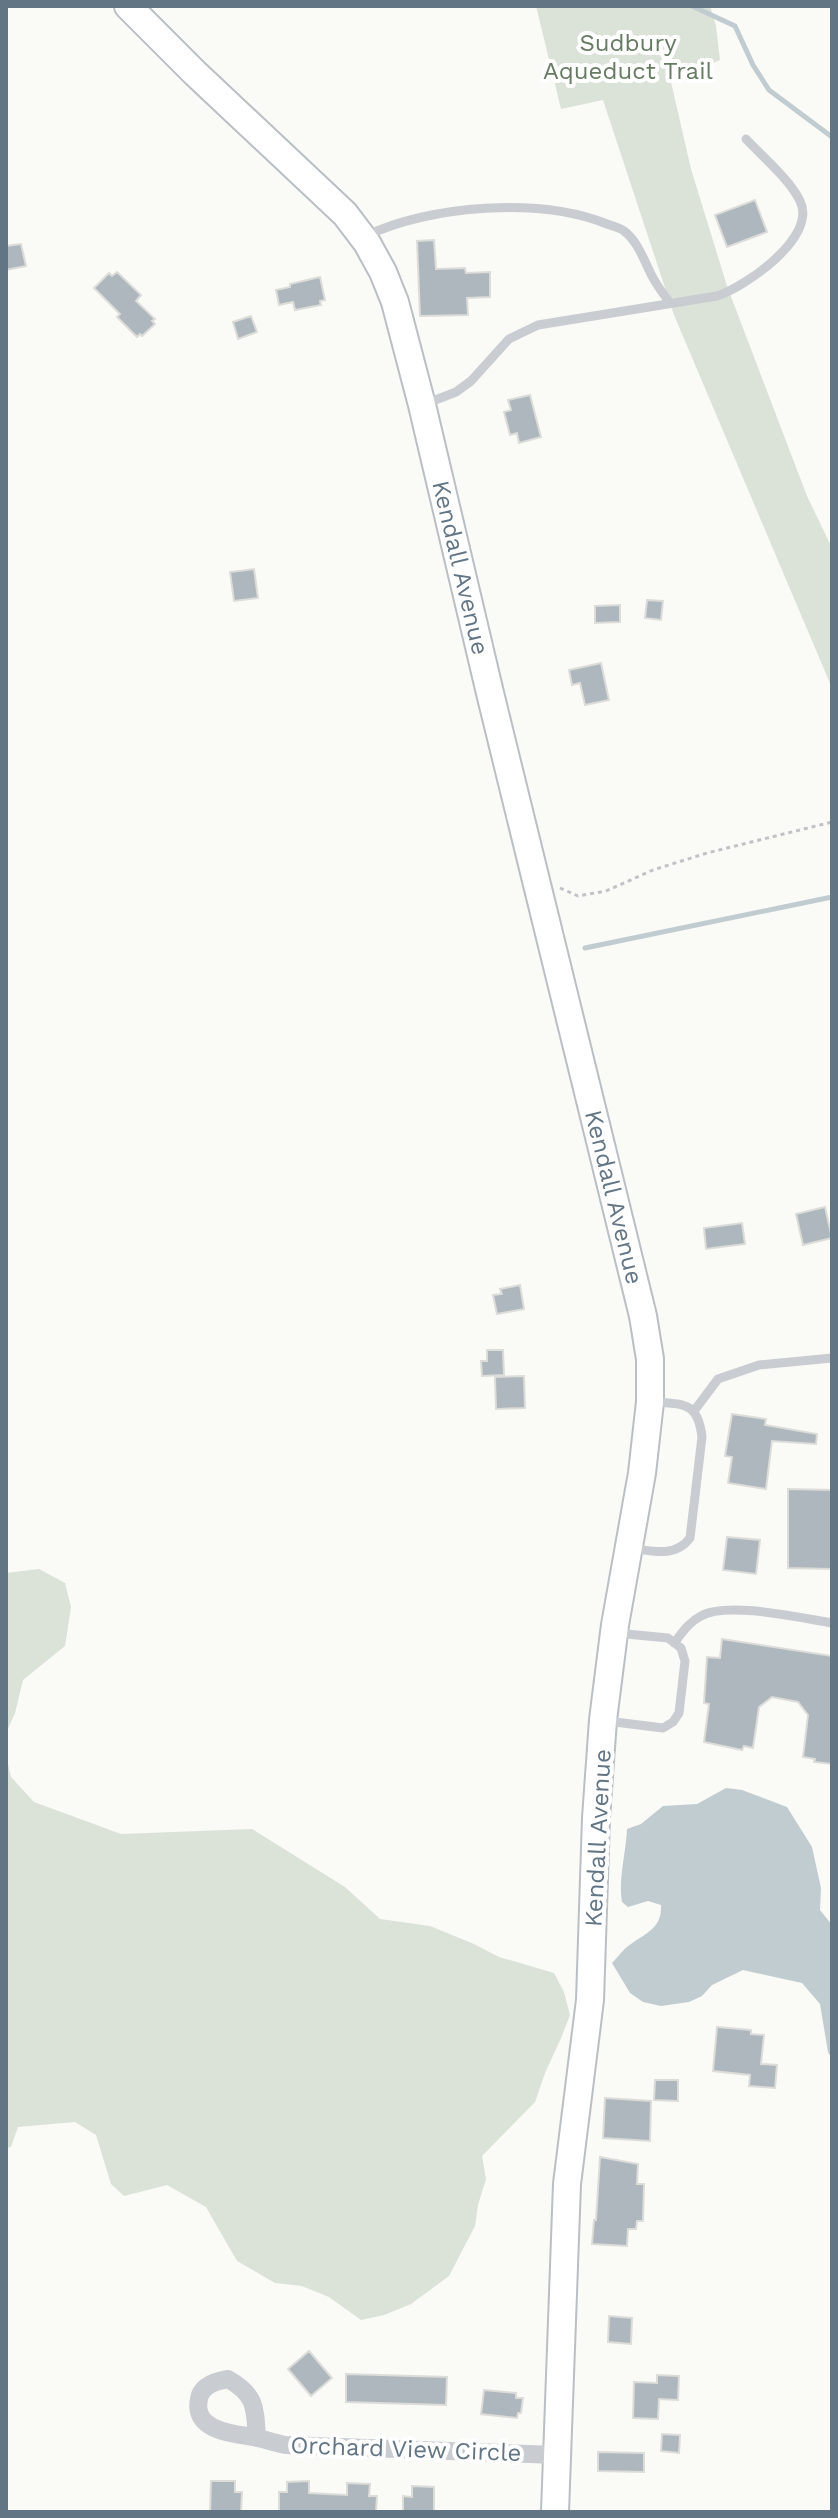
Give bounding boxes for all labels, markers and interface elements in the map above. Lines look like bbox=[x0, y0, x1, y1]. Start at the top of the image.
park label: Sudbury Aqueduct Trail bbox=[543, 29, 714, 85]
street label: Kendall Avenue bbox=[426, 478, 494, 658]
street label: Kendall Avenue bbox=[579, 1107, 649, 1287]
street label: Kendall Avenue bbox=[579, 1748, 617, 1928]
street label: Orchard View Circle bbox=[290, 2431, 522, 2467]

